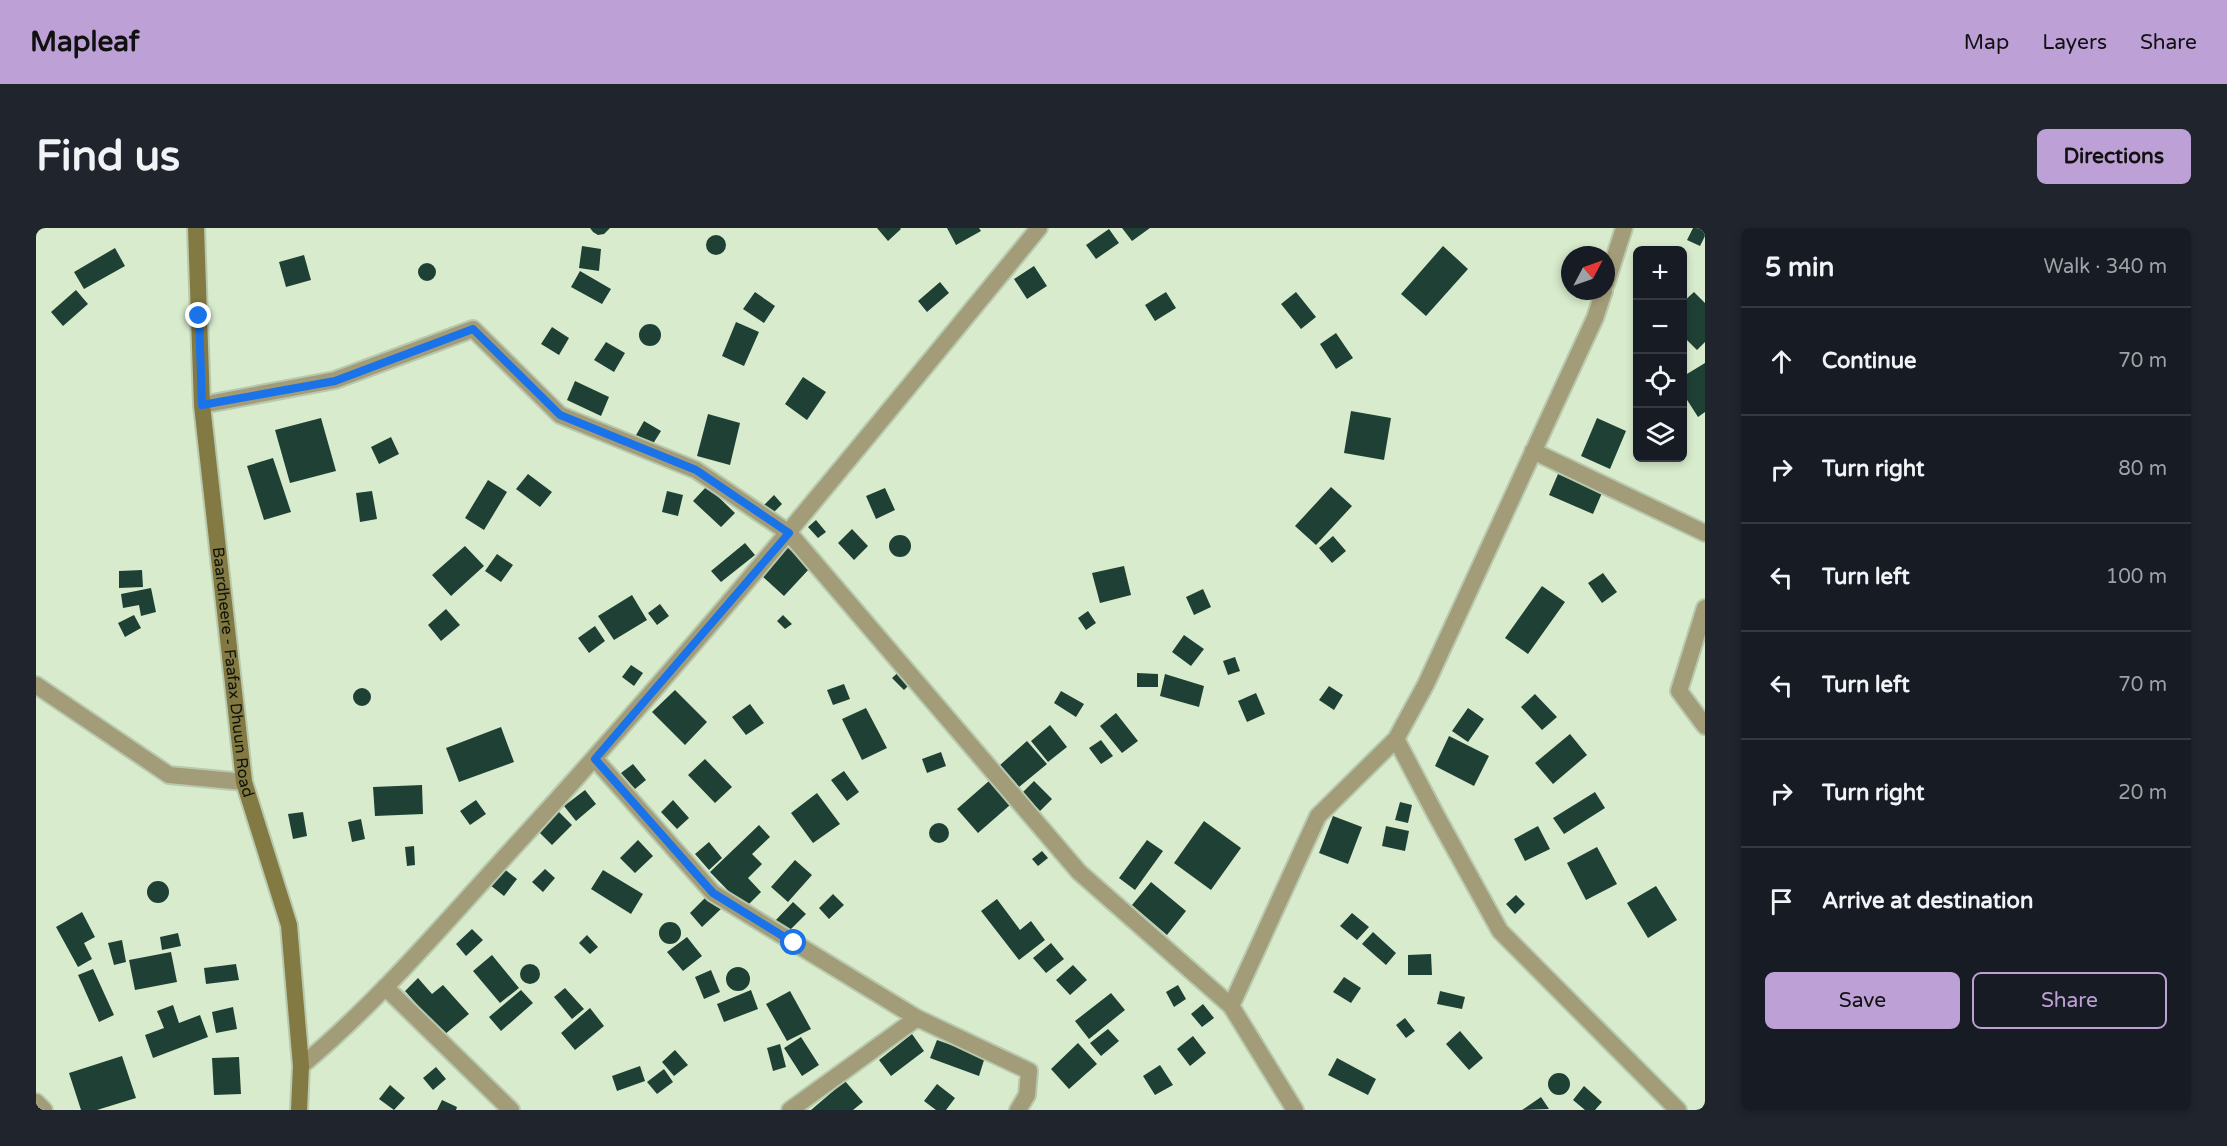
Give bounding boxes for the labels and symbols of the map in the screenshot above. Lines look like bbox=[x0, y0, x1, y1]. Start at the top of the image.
north arrow bbox=[1561, 246, 1615, 300]
route end bbox=[185, 302, 211, 328]
street label: Baardheere - Faafax Dhuun Road bbox=[208, 546, 258, 800]
route start bbox=[780, 929, 806, 955]

